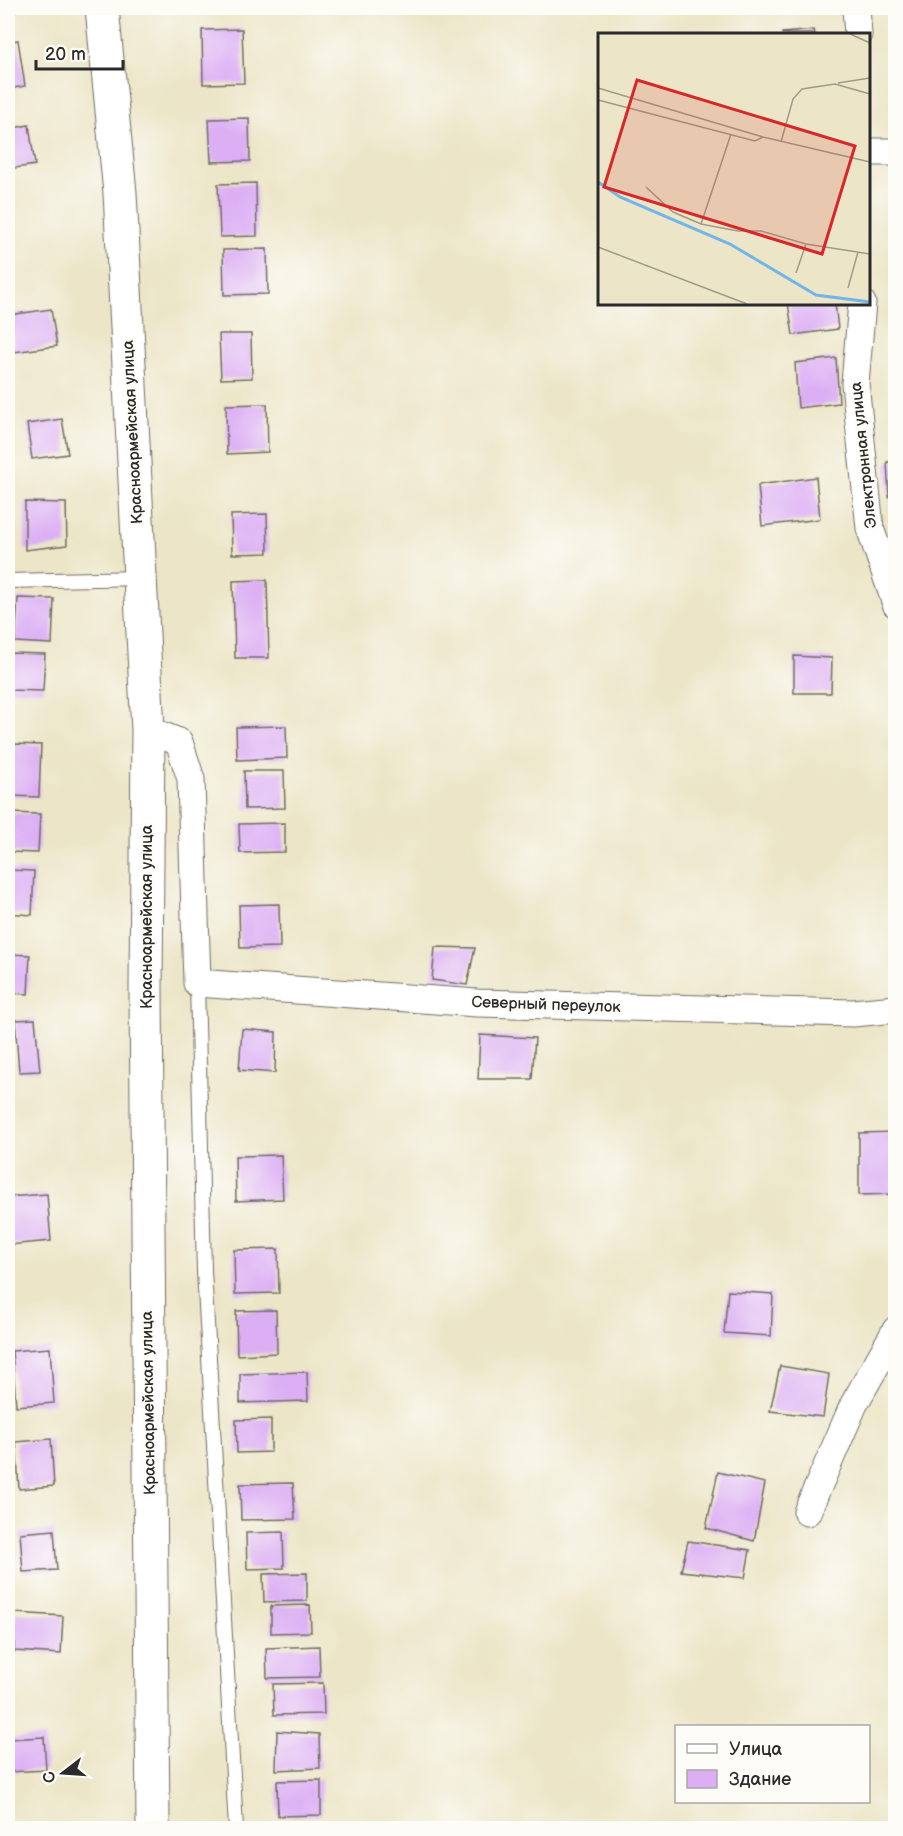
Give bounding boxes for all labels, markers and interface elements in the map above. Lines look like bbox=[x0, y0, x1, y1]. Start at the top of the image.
scale bar bbox=[36, 33, 123, 71]
inset map bbox=[598, 33, 870, 304]
text: 20 m bbox=[45, 44, 86, 65]
street label: Красноармейская улица bbox=[119, 339, 147, 524]
street label: Электронная улица bbox=[847, 380, 881, 529]
street label: Красноармейская улица bbox=[138, 824, 157, 1009]
street label: Северный переулок bbox=[471, 993, 622, 1017]
street label: Красноармейская улица bbox=[138, 1310, 160, 1495]
legend bbox=[675, 1725, 870, 1803]
text: Улица bbox=[729, 1739, 783, 1760]
north arrow bbox=[33, 1743, 93, 1803]
text: С bbox=[39, 1769, 61, 1785]
text: Здание bbox=[729, 1769, 791, 1790]

